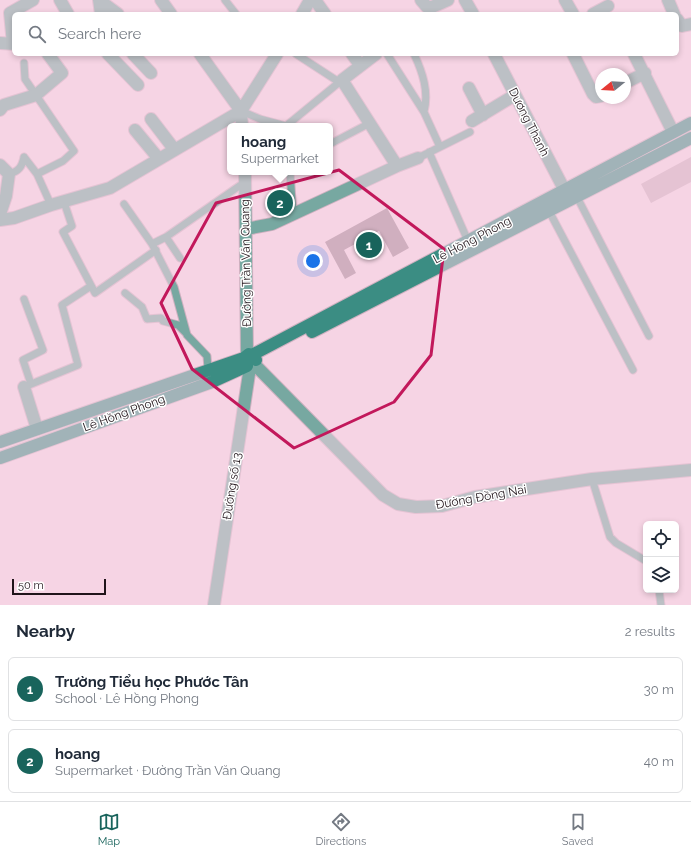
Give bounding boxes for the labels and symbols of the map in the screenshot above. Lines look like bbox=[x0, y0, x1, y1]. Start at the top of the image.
north arrow bbox=[595, 68, 631, 104]
street label: Dương Thanh bbox=[506, 85, 552, 159]
pin: 2 bbox=[267, 188, 293, 218]
street label: Đường Trần Văn Quang bbox=[238, 199, 254, 327]
street label: Lê Hồng Phong bbox=[431, 214, 513, 266]
pin: 1 bbox=[356, 230, 382, 260]
your location bbox=[303, 251, 323, 271]
street label: Lê Hồng Phong bbox=[81, 392, 167, 434]
street label: Đường số 13 bbox=[220, 451, 244, 521]
street label: Đường Đồng Nai bbox=[434, 482, 528, 512]
scale bar bbox=[12, 577, 106, 596]

